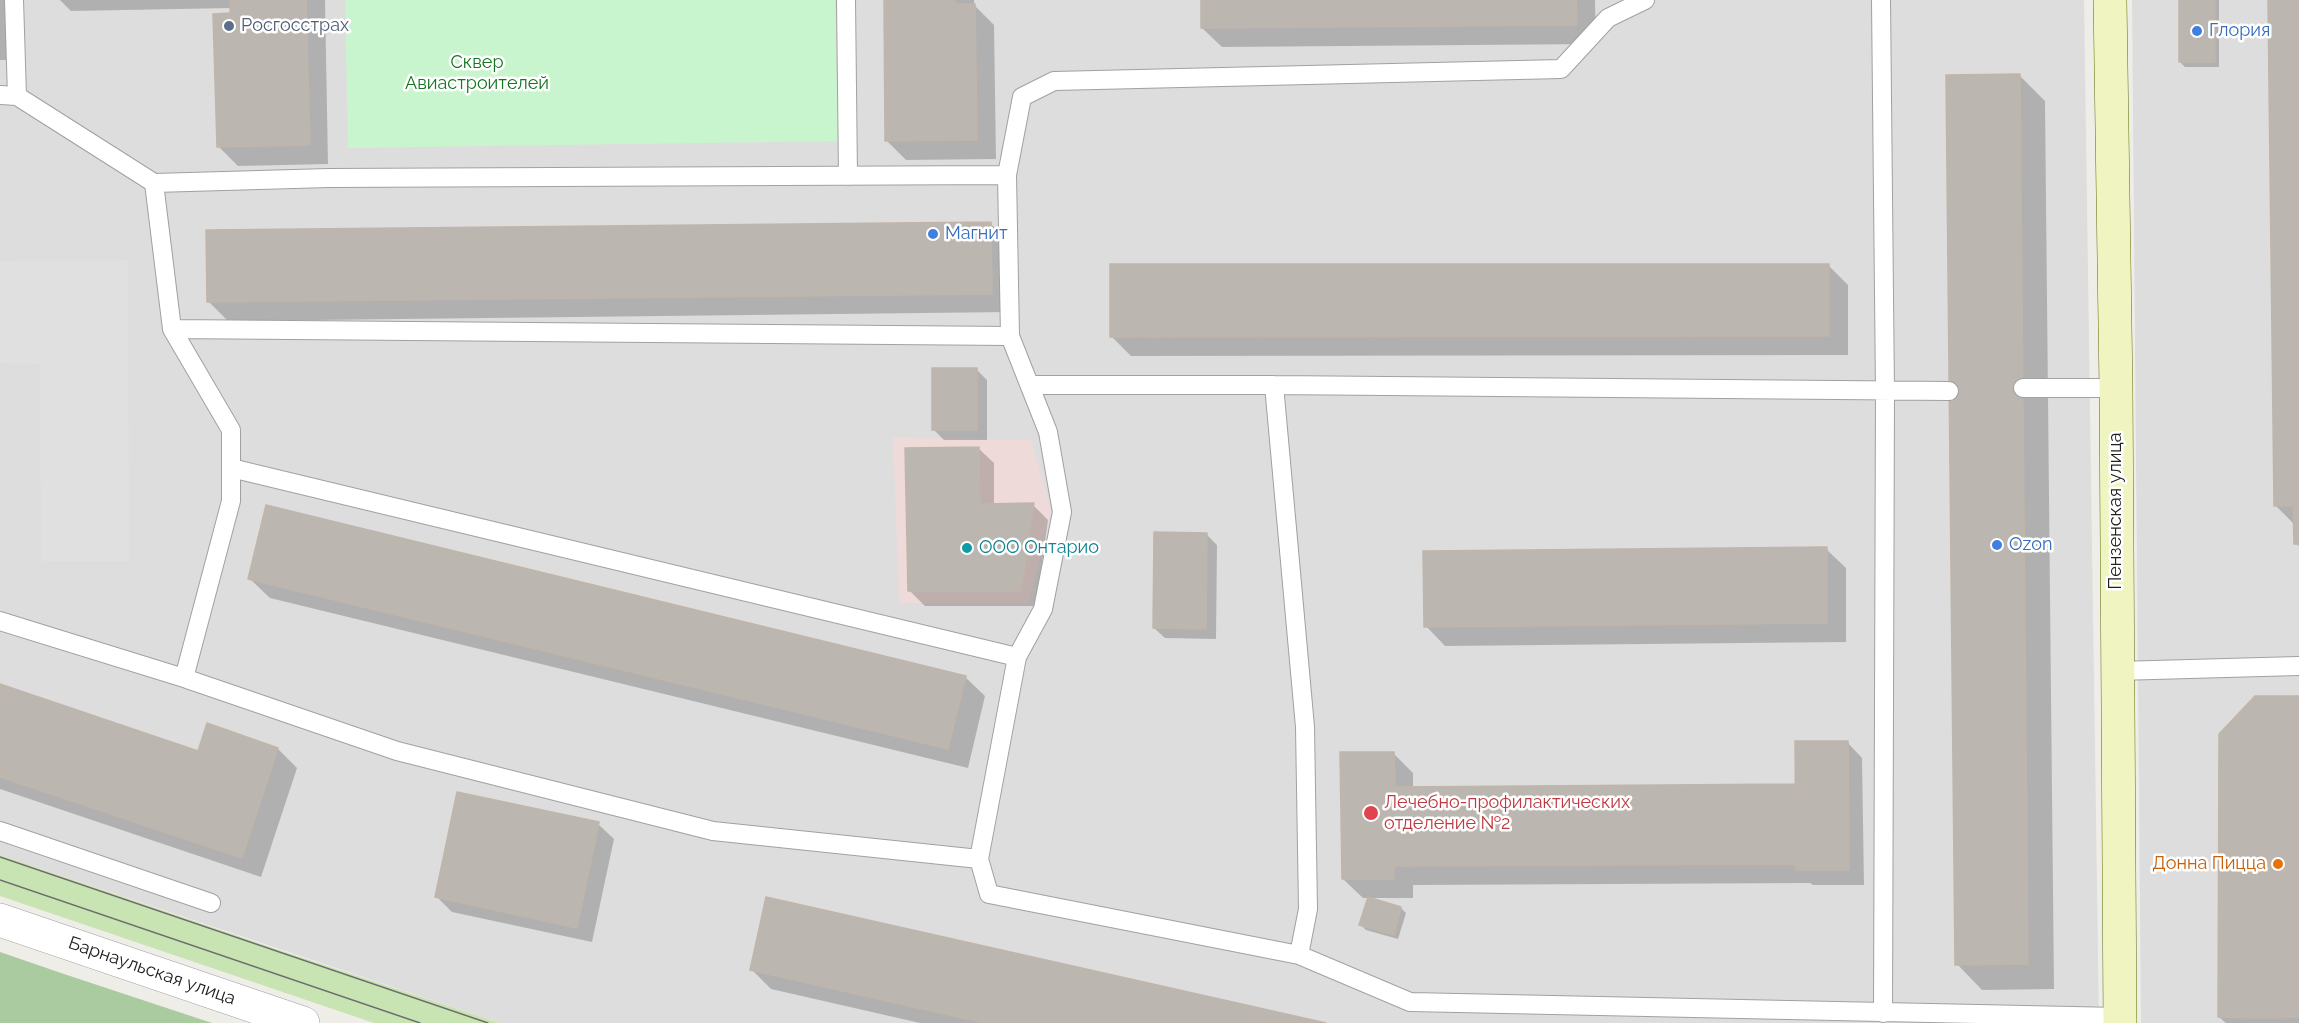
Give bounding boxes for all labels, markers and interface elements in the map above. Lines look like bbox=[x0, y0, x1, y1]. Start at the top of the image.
place label: Росгосстрах bbox=[241, 15, 349, 37]
marker: Росгосстрах bbox=[222, 19, 236, 33]
place label: Глория bbox=[2209, 20, 2270, 42]
marker: Глория bbox=[2190, 24, 2204, 38]
park label: Сквер Авиастроителей bbox=[405, 52, 549, 94]
place label: Магнит bbox=[945, 223, 1008, 245]
marker: Магнит bbox=[926, 227, 940, 241]
street label: Пензенская улица bbox=[2105, 432, 2127, 590]
place label: Ozon bbox=[2009, 534, 2052, 556]
place label: ООО Онтарио bbox=[979, 537, 1099, 559]
marker: Ozon bbox=[1990, 538, 2004, 552]
marker: ООО Онтарио bbox=[960, 541, 974, 555]
place label: Лечебно-профилактических отделение №2 bbox=[1384, 792, 1630, 834]
marker: Лечебно-профилактических отделение №2 bbox=[1362, 804, 1380, 822]
place label: Донна Пицца bbox=[2152, 853, 2266, 875]
marker: Донна Пицца bbox=[2271, 857, 2285, 871]
street label: Барнаульская улица bbox=[66, 932, 238, 1010]

